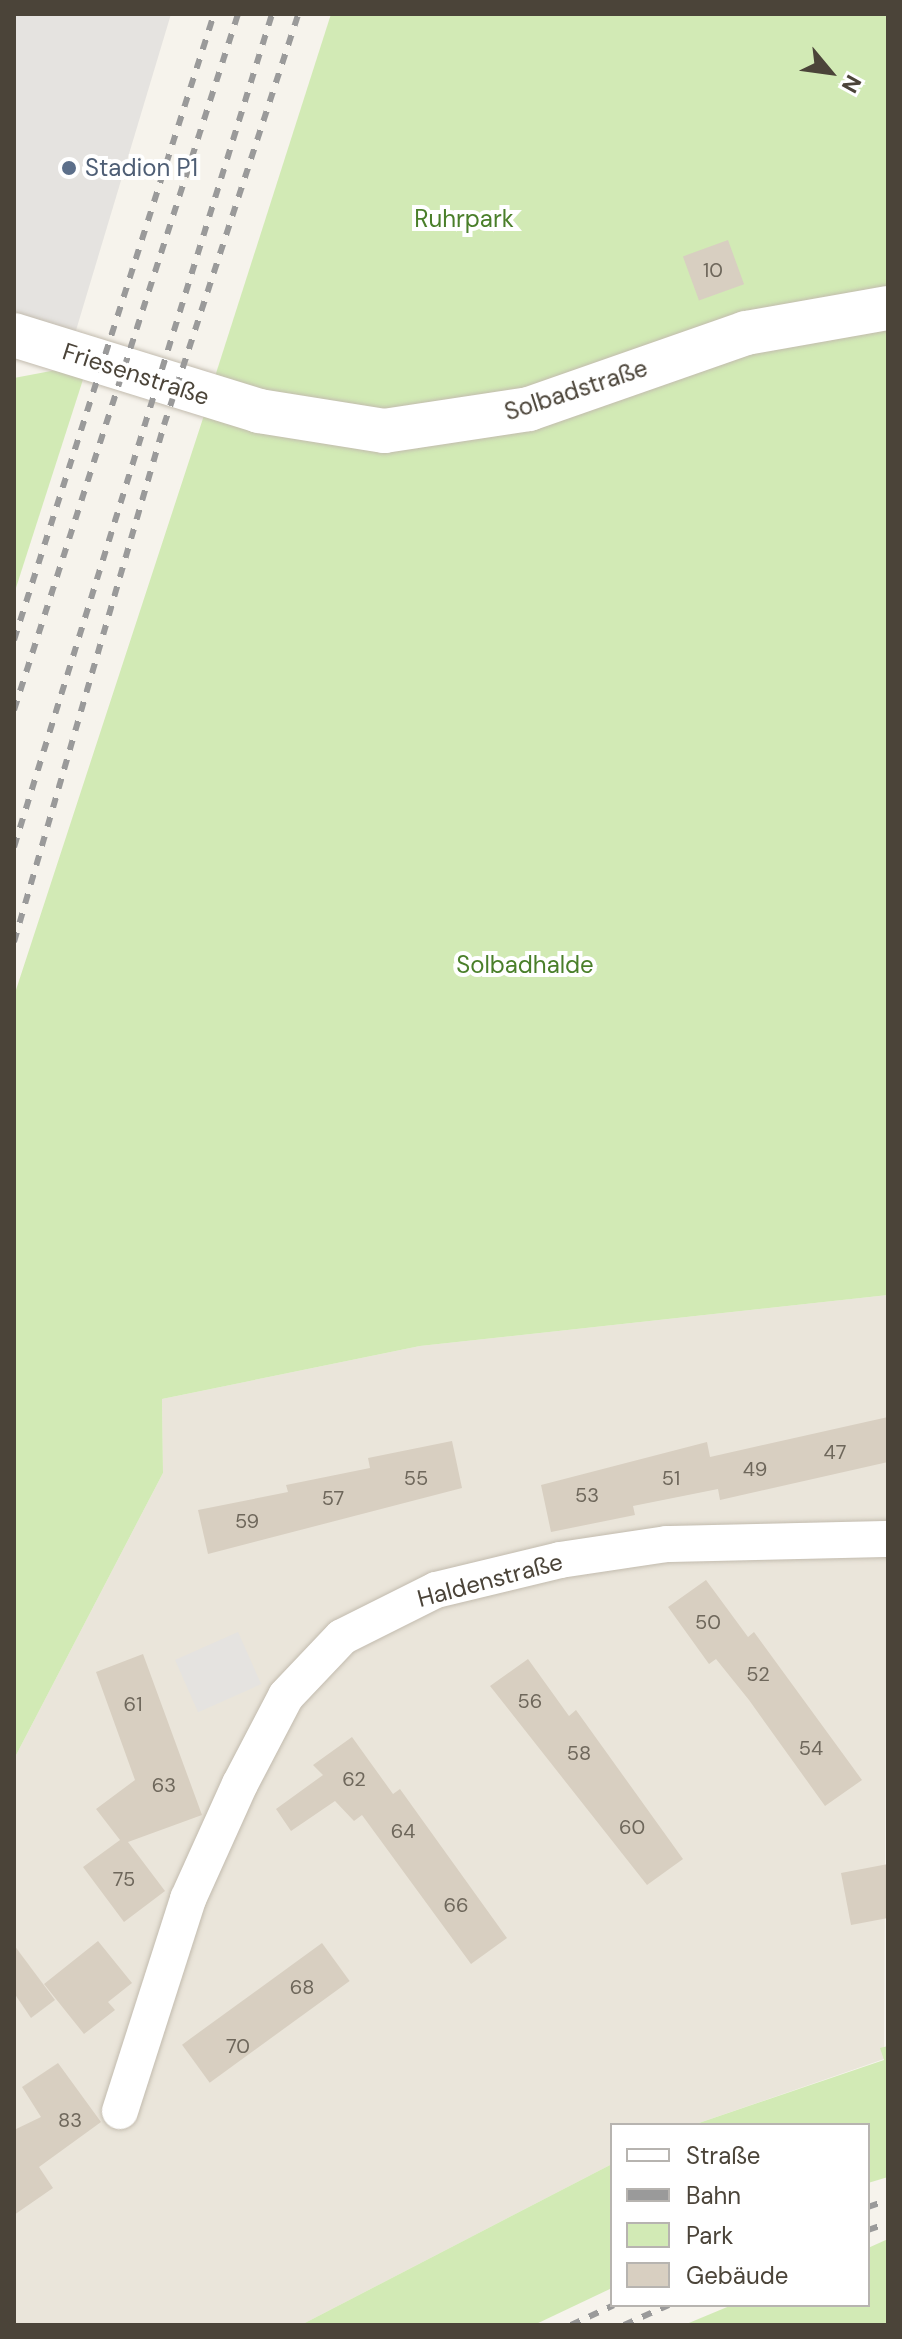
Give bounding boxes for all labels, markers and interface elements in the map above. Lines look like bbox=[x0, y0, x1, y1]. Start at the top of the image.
north arrow bbox=[790, 32, 870, 112]
text: N bbox=[835, 70, 868, 98]
place label: Stadion P1 bbox=[85, 154, 198, 182]
marker: Stadion P1 bbox=[60, 159, 78, 177]
park label: Ruhrpark bbox=[414, 205, 514, 233]
house number: 10 bbox=[703, 258, 723, 282]
street label: Friesenstraße bbox=[59, 337, 213, 411]
street label: Solbadstraße bbox=[501, 353, 651, 427]
park label: Solbadhalde bbox=[456, 951, 594, 979]
house number: 47 bbox=[824, 1440, 846, 1464]
house number: 49 bbox=[743, 1457, 767, 1481]
house number: 55 bbox=[404, 1466, 428, 1490]
house number: 51 bbox=[662, 1466, 680, 1490]
house number: 53 bbox=[575, 1483, 599, 1507]
house number: 57 bbox=[322, 1486, 344, 1510]
house number: 59 bbox=[235, 1509, 259, 1533]
street label: Haldenstraße bbox=[414, 1547, 566, 1613]
house number: 50 bbox=[695, 1610, 721, 1634]
house number: 52 bbox=[746, 1662, 770, 1686]
house number: 56 bbox=[518, 1689, 542, 1713]
house number: 61 bbox=[124, 1692, 142, 1716]
house number: 54 bbox=[799, 1736, 823, 1760]
house number: 58 bbox=[567, 1741, 591, 1765]
house number: 62 bbox=[342, 1767, 366, 1791]
house number: 63 bbox=[152, 1773, 176, 1797]
house number: 60 bbox=[619, 1815, 645, 1839]
house number: 64 bbox=[391, 1819, 415, 1843]
house number: 75 bbox=[113, 1867, 135, 1891]
house number: 66 bbox=[443, 1893, 469, 1917]
house number: 68 bbox=[290, 1975, 314, 1999]
house number: 70 bbox=[226, 2034, 250, 2058]
house number: 83 bbox=[58, 2108, 82, 2132]
legend bbox=[610, 2123, 870, 2307]
text: Straße bbox=[686, 2140, 760, 2171]
text: Bahn bbox=[686, 2180, 741, 2211]
text: Park bbox=[686, 2220, 733, 2251]
text: Gebäude bbox=[686, 2260, 788, 2291]

